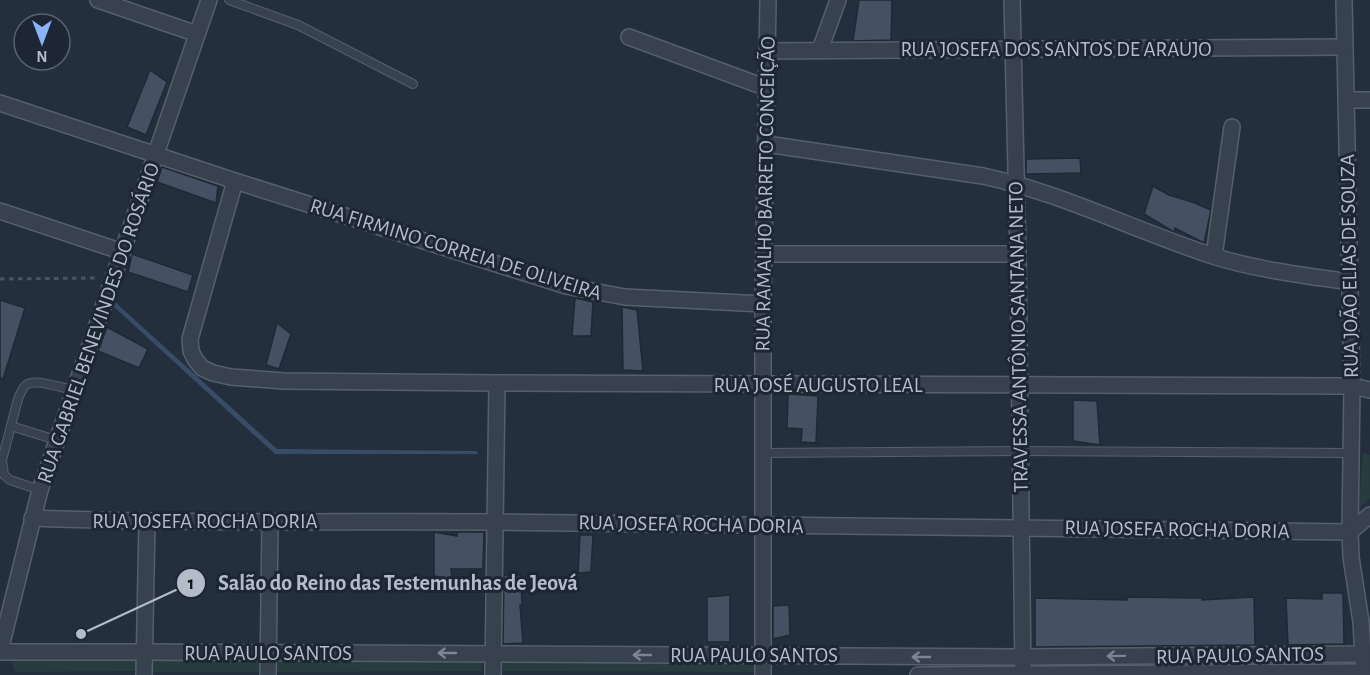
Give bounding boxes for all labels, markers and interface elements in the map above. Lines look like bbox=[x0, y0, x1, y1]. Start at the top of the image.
north arrow bbox=[12, 12, 72, 72]
street label: RUA RAMALHO BARRETO CONCEIÇÃO bbox=[750, 36, 779, 352]
street label: RUA JOSEFA DOS SANTOS DE ARAUJO bbox=[900, 39, 1212, 60]
text: N bbox=[36, 48, 48, 64]
street label: RUA JOÃO ELIAS DE SOUZA bbox=[1335, 154, 1362, 378]
street label: RUA GABRIEL BENEVINDES DO ROSÁRIO bbox=[32, 160, 163, 486]
street label: TRAVESSA ANTÔNIO SANTANA NETO bbox=[1003, 181, 1032, 493]
street label: RUA FIRMINO CORREIA DE OLIVEIRA bbox=[308, 195, 604, 304]
street label: RUA JOSÉ AUGUSTO LEAL bbox=[714, 373, 923, 396]
street label: RUA JOSEFA ROCHA DORIA bbox=[92, 511, 318, 532]
street label: RUA JOSEFA ROCHA DORIA bbox=[578, 512, 804, 537]
street label: RUA JOSEFA ROCHA DORIA bbox=[1064, 517, 1290, 542]
callout: Salão do Reino das Testemunhas de Jeová bbox=[176, 563, 590, 603]
text: Salão do Reino das Testemunhas de Jeová bbox=[218, 572, 578, 594]
text: 1 bbox=[188, 575, 194, 593]
street label: RUA PAULO SANTOS bbox=[184, 643, 352, 664]
street label: RUA PAULO SANTOS bbox=[1156, 644, 1324, 667]
street label: RUA PAULO SANTOS bbox=[670, 645, 838, 666]
one-way arrow bbox=[438, 648, 458, 659]
one-way arrow bbox=[633, 649, 653, 661]
one-way arrow bbox=[1107, 650, 1126, 662]
one-way arrow bbox=[912, 651, 932, 662]

